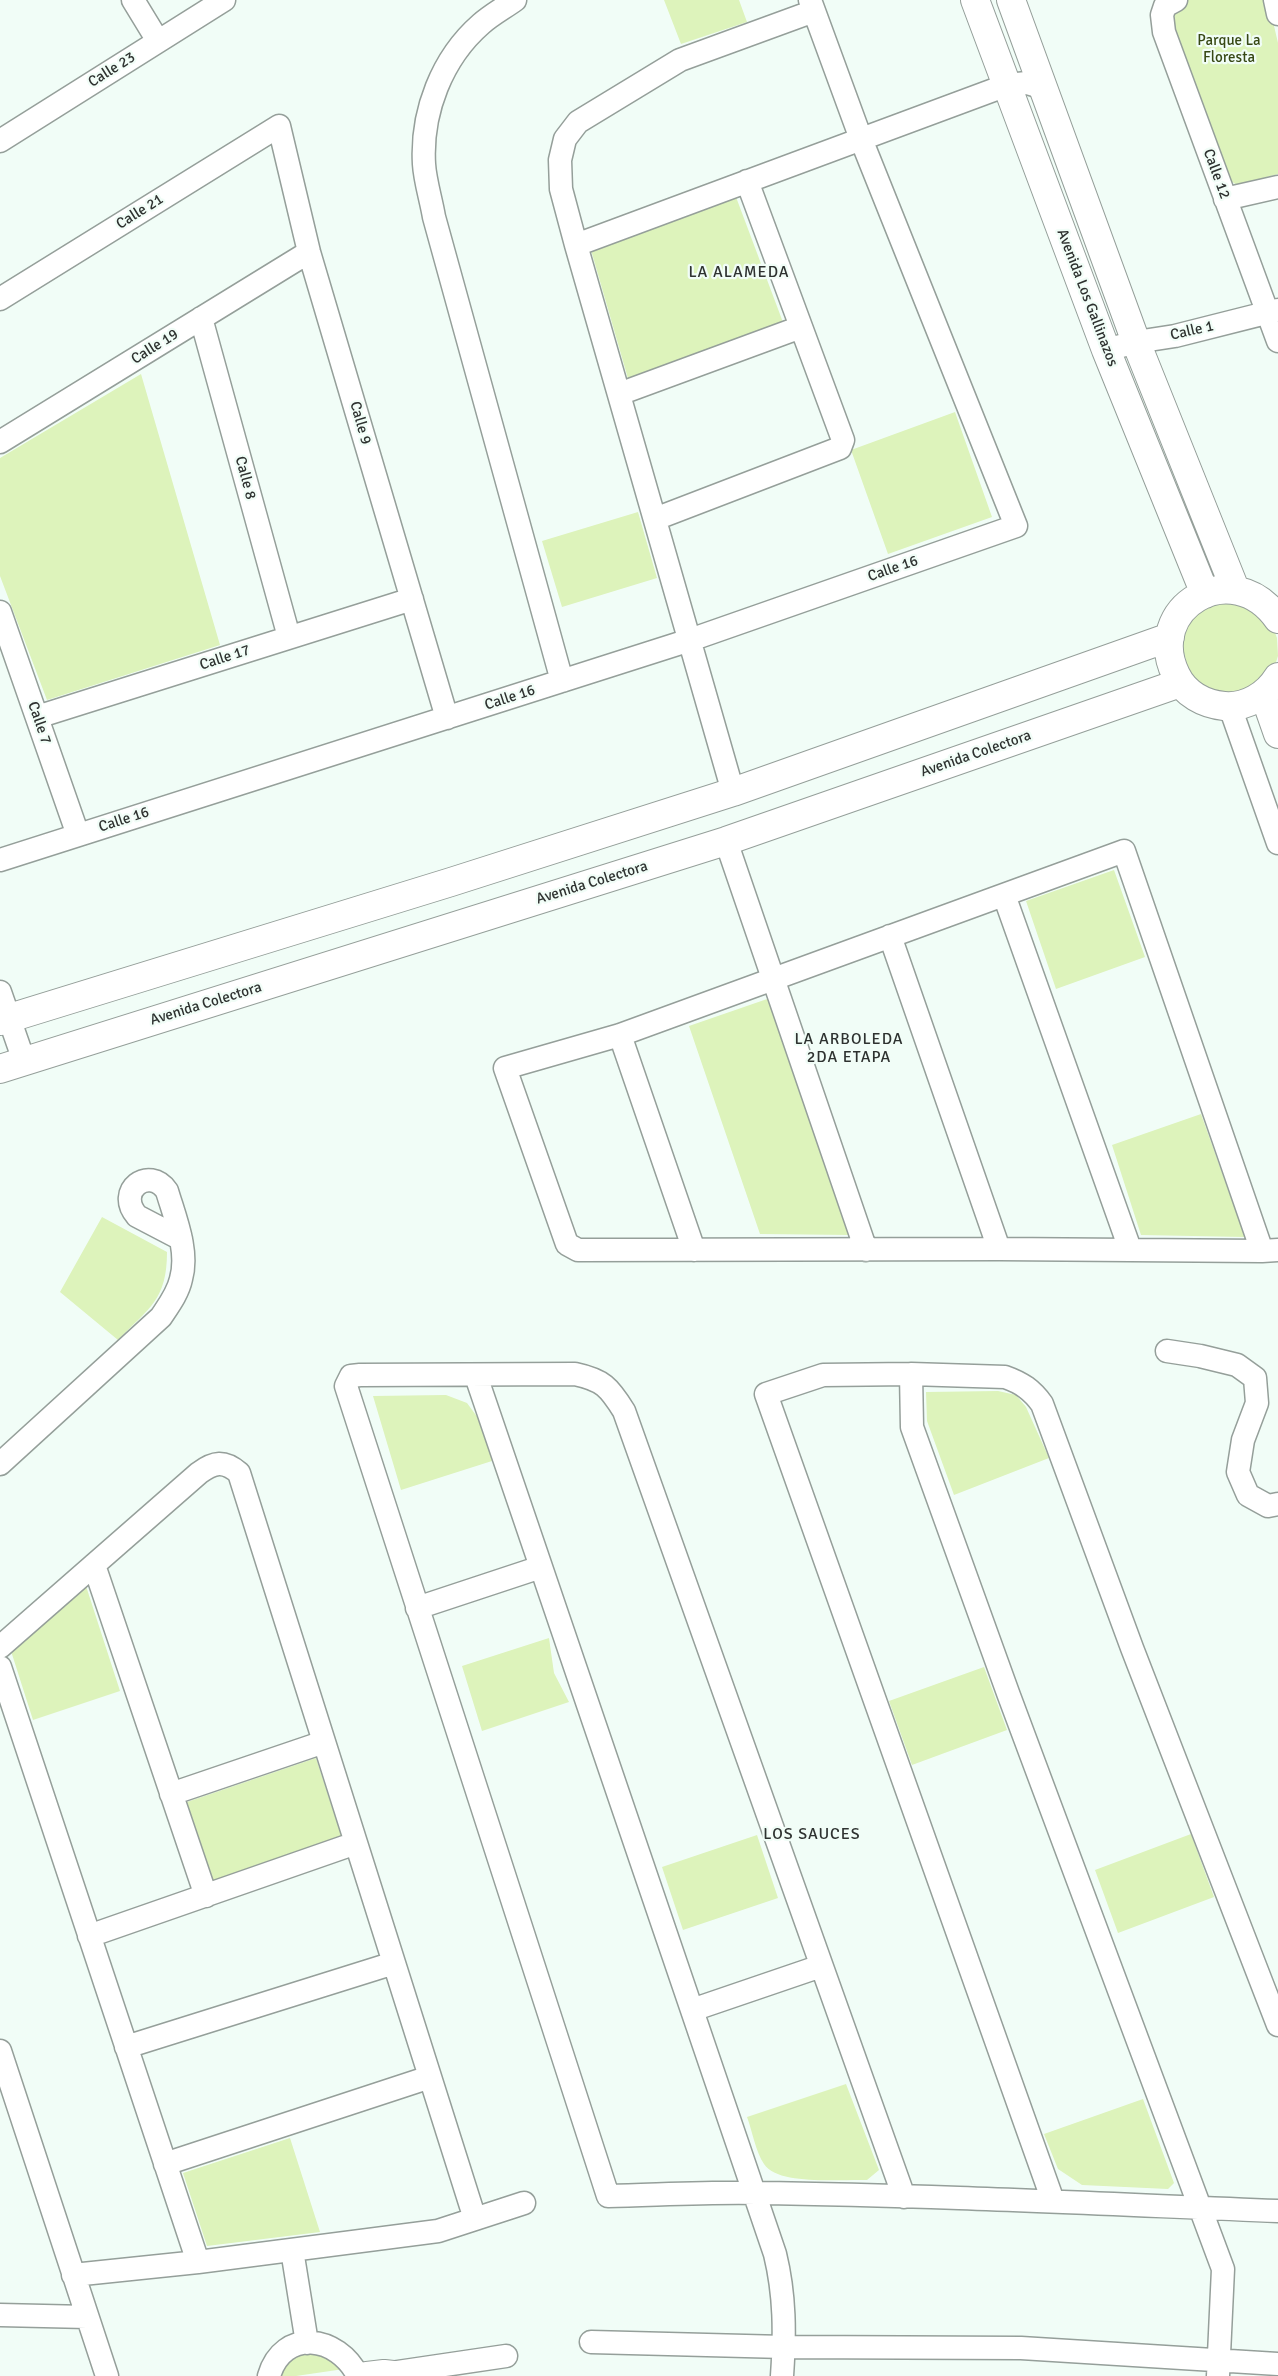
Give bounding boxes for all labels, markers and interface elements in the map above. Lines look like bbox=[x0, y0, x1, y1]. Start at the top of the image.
park label: Parque La Floresta bbox=[1197, 32, 1261, 67]
street label: Calle 23 bbox=[85, 49, 139, 91]
street label: Calle 12 bbox=[1199, 146, 1233, 202]
street label: Calle 21 bbox=[113, 191, 167, 233]
street label: Avenida Los Gallinazos bbox=[1052, 227, 1122, 369]
district label: LA ALAMEDA bbox=[687, 263, 791, 283]
street label: Calle 1 bbox=[1169, 317, 1215, 345]
street label: Calle 19 bbox=[128, 326, 182, 368]
street label: Calle 9 bbox=[345, 399, 375, 447]
street label: Calle 8 bbox=[231, 454, 259, 502]
street label: Calle 16 bbox=[865, 552, 921, 586]
street label: Calle 17 bbox=[197, 641, 253, 675]
street label: Calle 16 bbox=[482, 681, 538, 715]
street label: Calle 7 bbox=[23, 699, 55, 747]
street label: Avenida Colectora bbox=[918, 727, 1034, 781]
street label: Calle 16 bbox=[96, 803, 152, 837]
street label: Avenida Colectora bbox=[534, 857, 650, 909]
street label: Avenida Colectora bbox=[148, 978, 264, 1030]
district label: LA ARBOLEDA 2DA ETAPA bbox=[793, 1030, 905, 1068]
district label: LOS SAUCES bbox=[762, 1825, 862, 1845]

